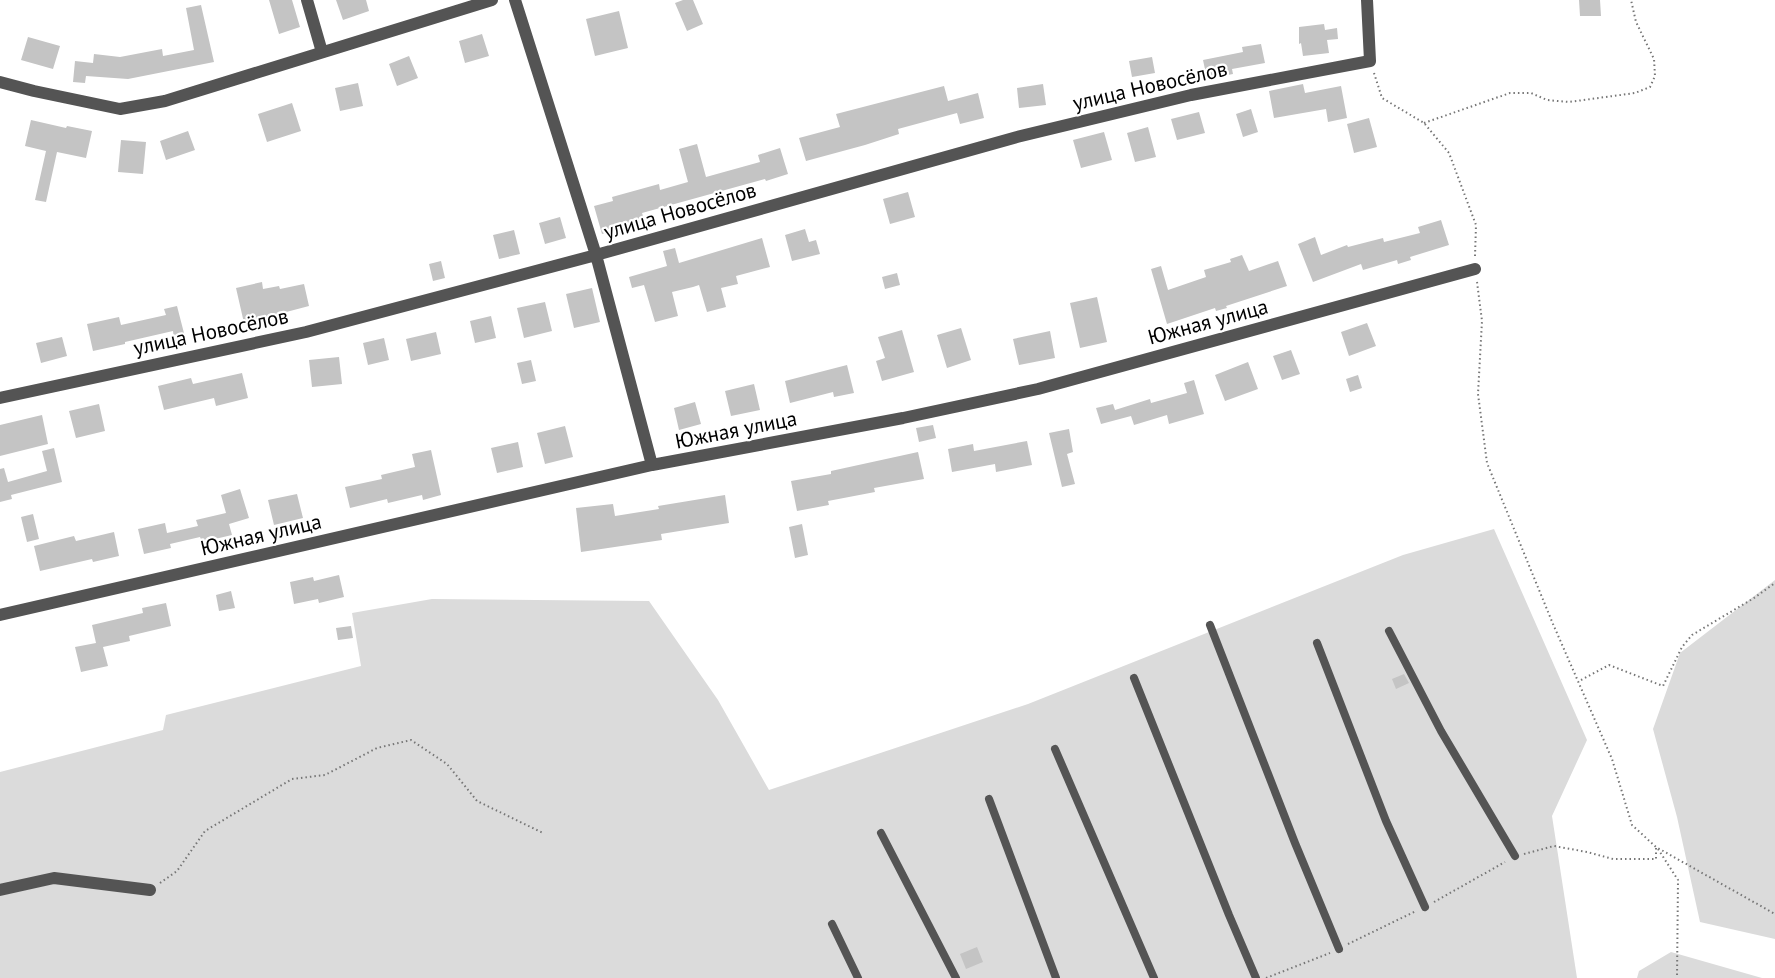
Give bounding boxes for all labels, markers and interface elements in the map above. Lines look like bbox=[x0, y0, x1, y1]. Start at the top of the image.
street label: улица Новосёлов bbox=[1070, 55, 1230, 116]
street label: улица Новосёлов bbox=[600, 176, 759, 245]
street label: Южная улица bbox=[1145, 293, 1271, 351]
street label: улица Новосёлов bbox=[131, 302, 291, 361]
street label: Южная улица bbox=[673, 404, 799, 455]
street label: Южная улица bbox=[198, 507, 324, 562]

